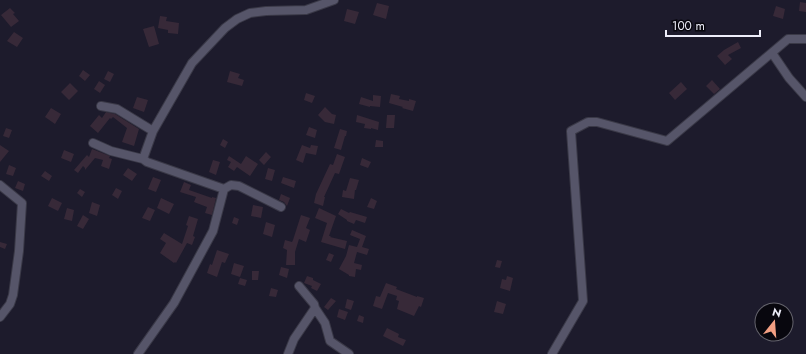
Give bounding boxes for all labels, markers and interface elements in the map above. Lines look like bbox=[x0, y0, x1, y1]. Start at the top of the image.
scale bar bbox=[666, 12, 760, 38]
text: 100 m bbox=[672, 17, 705, 35]
north arrow bbox=[754, 302, 794, 342]
text: N bbox=[770, 304, 783, 321]

